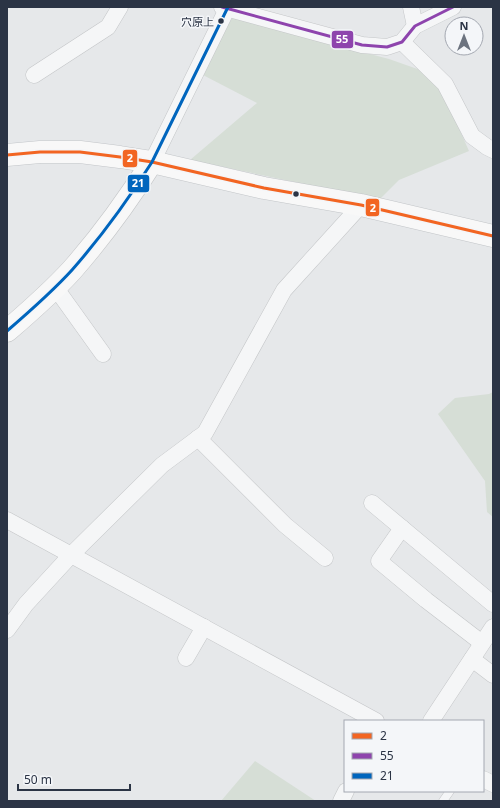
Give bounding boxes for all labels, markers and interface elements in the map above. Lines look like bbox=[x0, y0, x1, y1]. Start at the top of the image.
place label: 穴原上 bbox=[181, 14, 214, 29]
marker: 穴原上 bbox=[216, 16, 226, 26]
north arrow bbox=[444, 16, 484, 56]
text: N bbox=[460, 18, 468, 33]
line badge: 55 bbox=[331, 30, 354, 49]
text: 55 bbox=[336, 31, 348, 46]
line badge: 2 bbox=[122, 149, 138, 168]
text: 2 bbox=[127, 150, 133, 165]
line badge: 21 bbox=[127, 174, 150, 193]
text: 21 bbox=[132, 175, 144, 190]
unlabelled marker bbox=[291, 189, 301, 199]
line badge: 2 bbox=[365, 198, 380, 217]
text: 2 bbox=[370, 200, 376, 215]
legend bbox=[344, 720, 484, 792]
text: 2 bbox=[380, 727, 387, 744]
text: 55 bbox=[380, 747, 394, 764]
scale bar bbox=[18, 766, 130, 792]
text: 21 bbox=[380, 767, 394, 784]
text: 50 m bbox=[24, 771, 52, 788]

